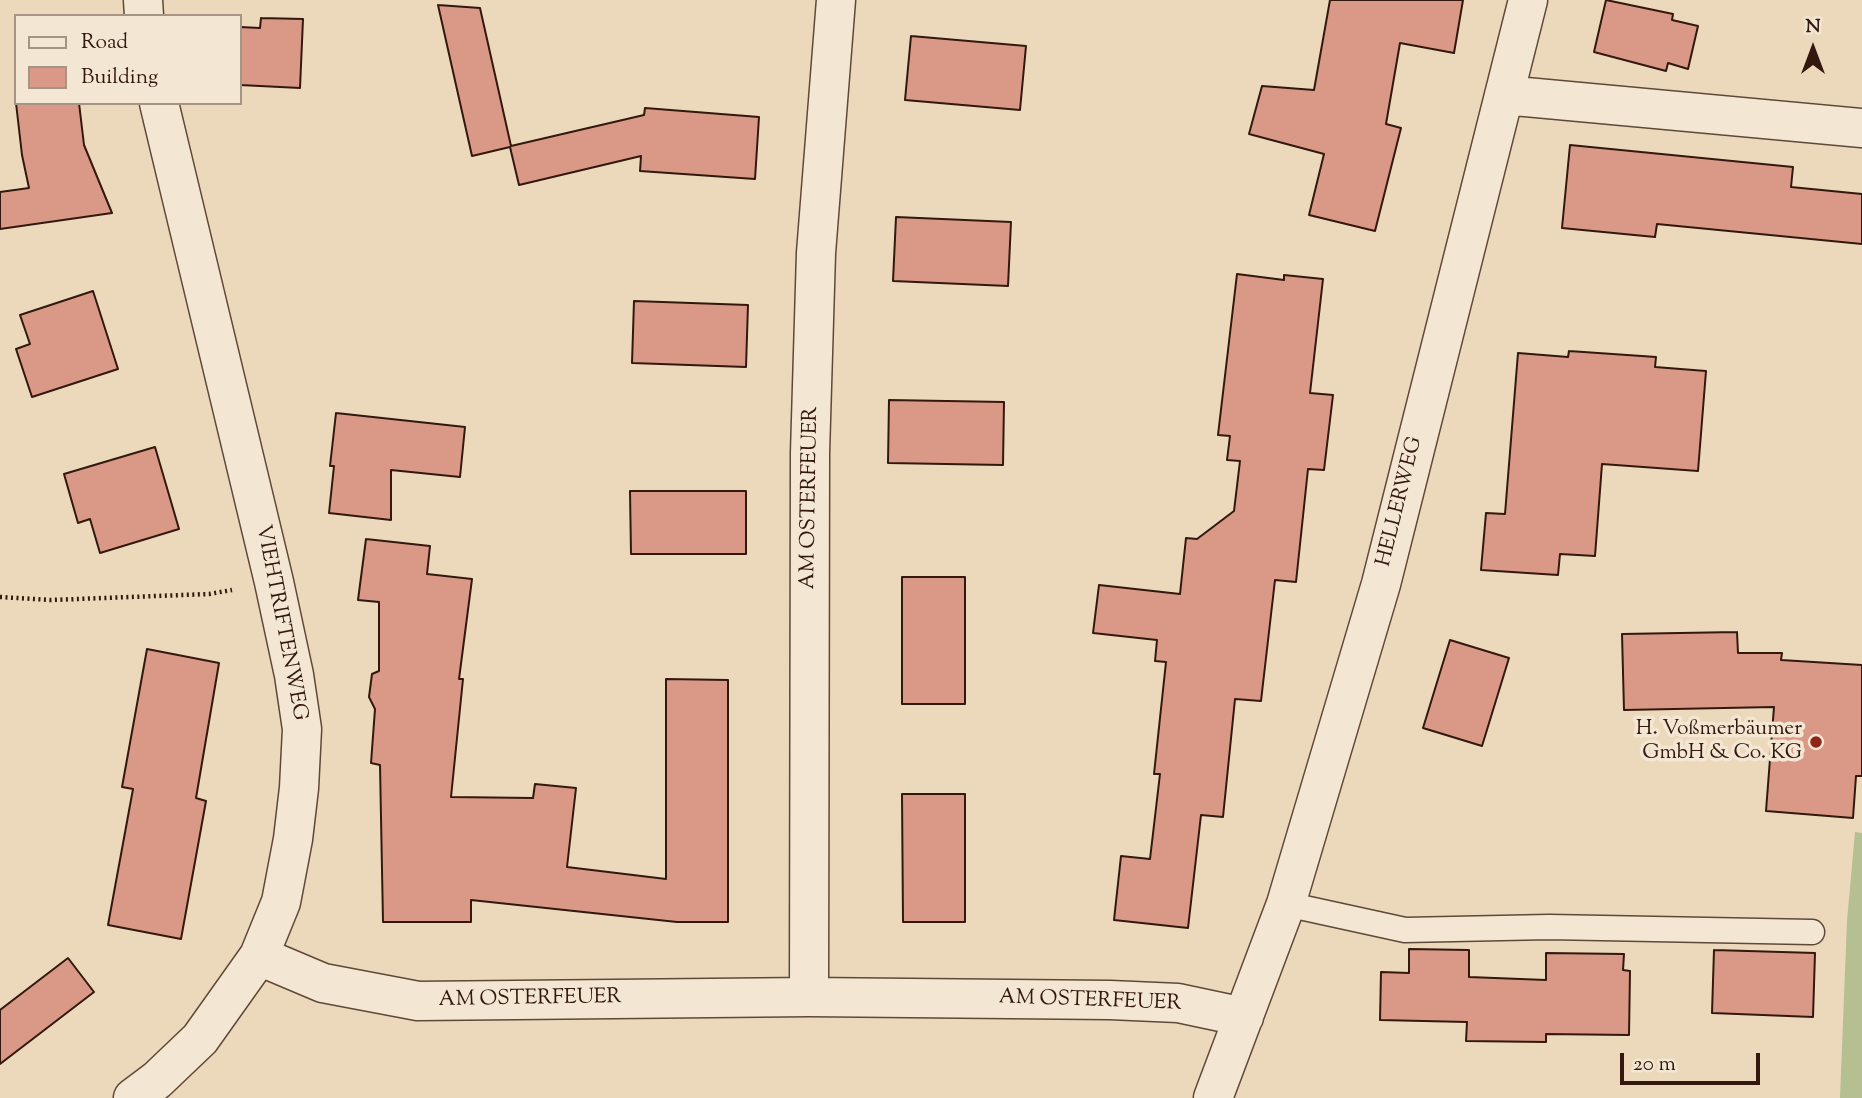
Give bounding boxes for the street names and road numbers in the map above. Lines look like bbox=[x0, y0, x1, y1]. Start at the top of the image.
street label: AM OSTERFEUER bbox=[797, 406, 825, 590]
street label: HELLERWEG bbox=[1373, 434, 1429, 570]
street label: VIEHTRIFTENWEG bbox=[249, 523, 311, 723]
street label: AM OSTERFEUER bbox=[438, 986, 622, 1014]
street label: AM OSTERFEUER bbox=[998, 986, 1182, 1018]

